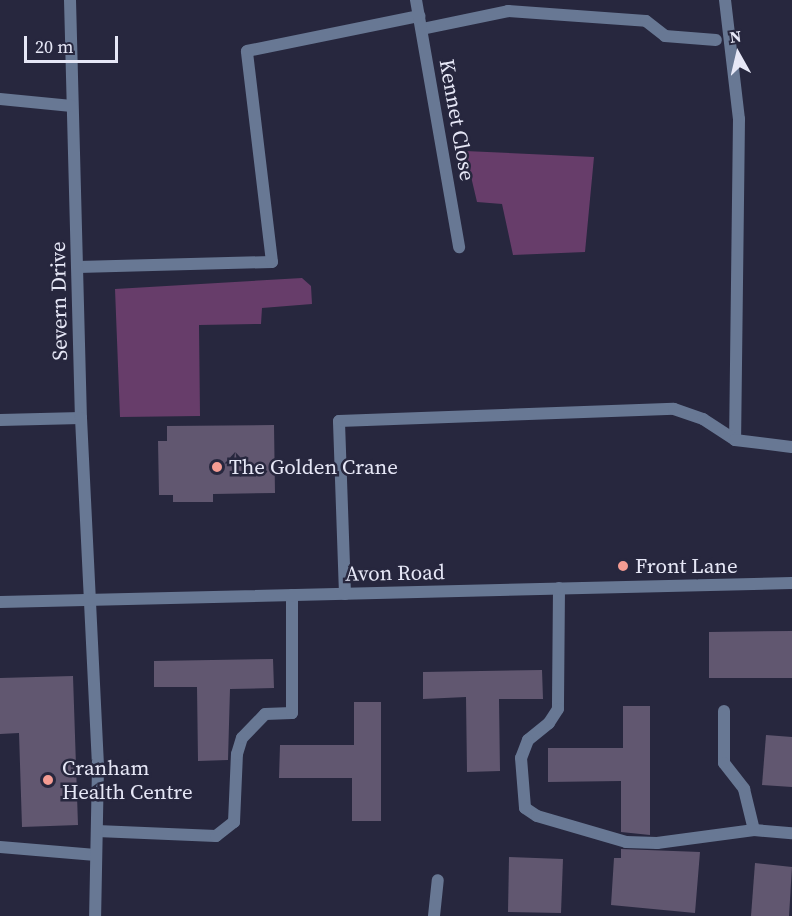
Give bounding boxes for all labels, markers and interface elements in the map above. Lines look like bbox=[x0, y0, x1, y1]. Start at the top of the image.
scale bar bbox=[27, 24, 122, 62]
north arrow bbox=[708, 24, 768, 84]
text: N bbox=[728, 24, 743, 48]
text: 20 m bbox=[35, 34, 73, 59]
street label: Kennet Close bbox=[434, 57, 480, 183]
street label: Severn Drive bbox=[45, 241, 73, 361]
place label: The Golden Crane bbox=[229, 454, 398, 480]
marker: The Golden Crane bbox=[210, 460, 224, 474]
place label: Front Lane bbox=[635, 553, 738, 579]
marker: Front Lane bbox=[616, 559, 630, 573]
street label: Avon Road bbox=[345, 560, 445, 586]
place label: Cranham Health Centre bbox=[62, 755, 193, 805]
marker: Cranham Health Centre bbox=[39, 771, 57, 789]

